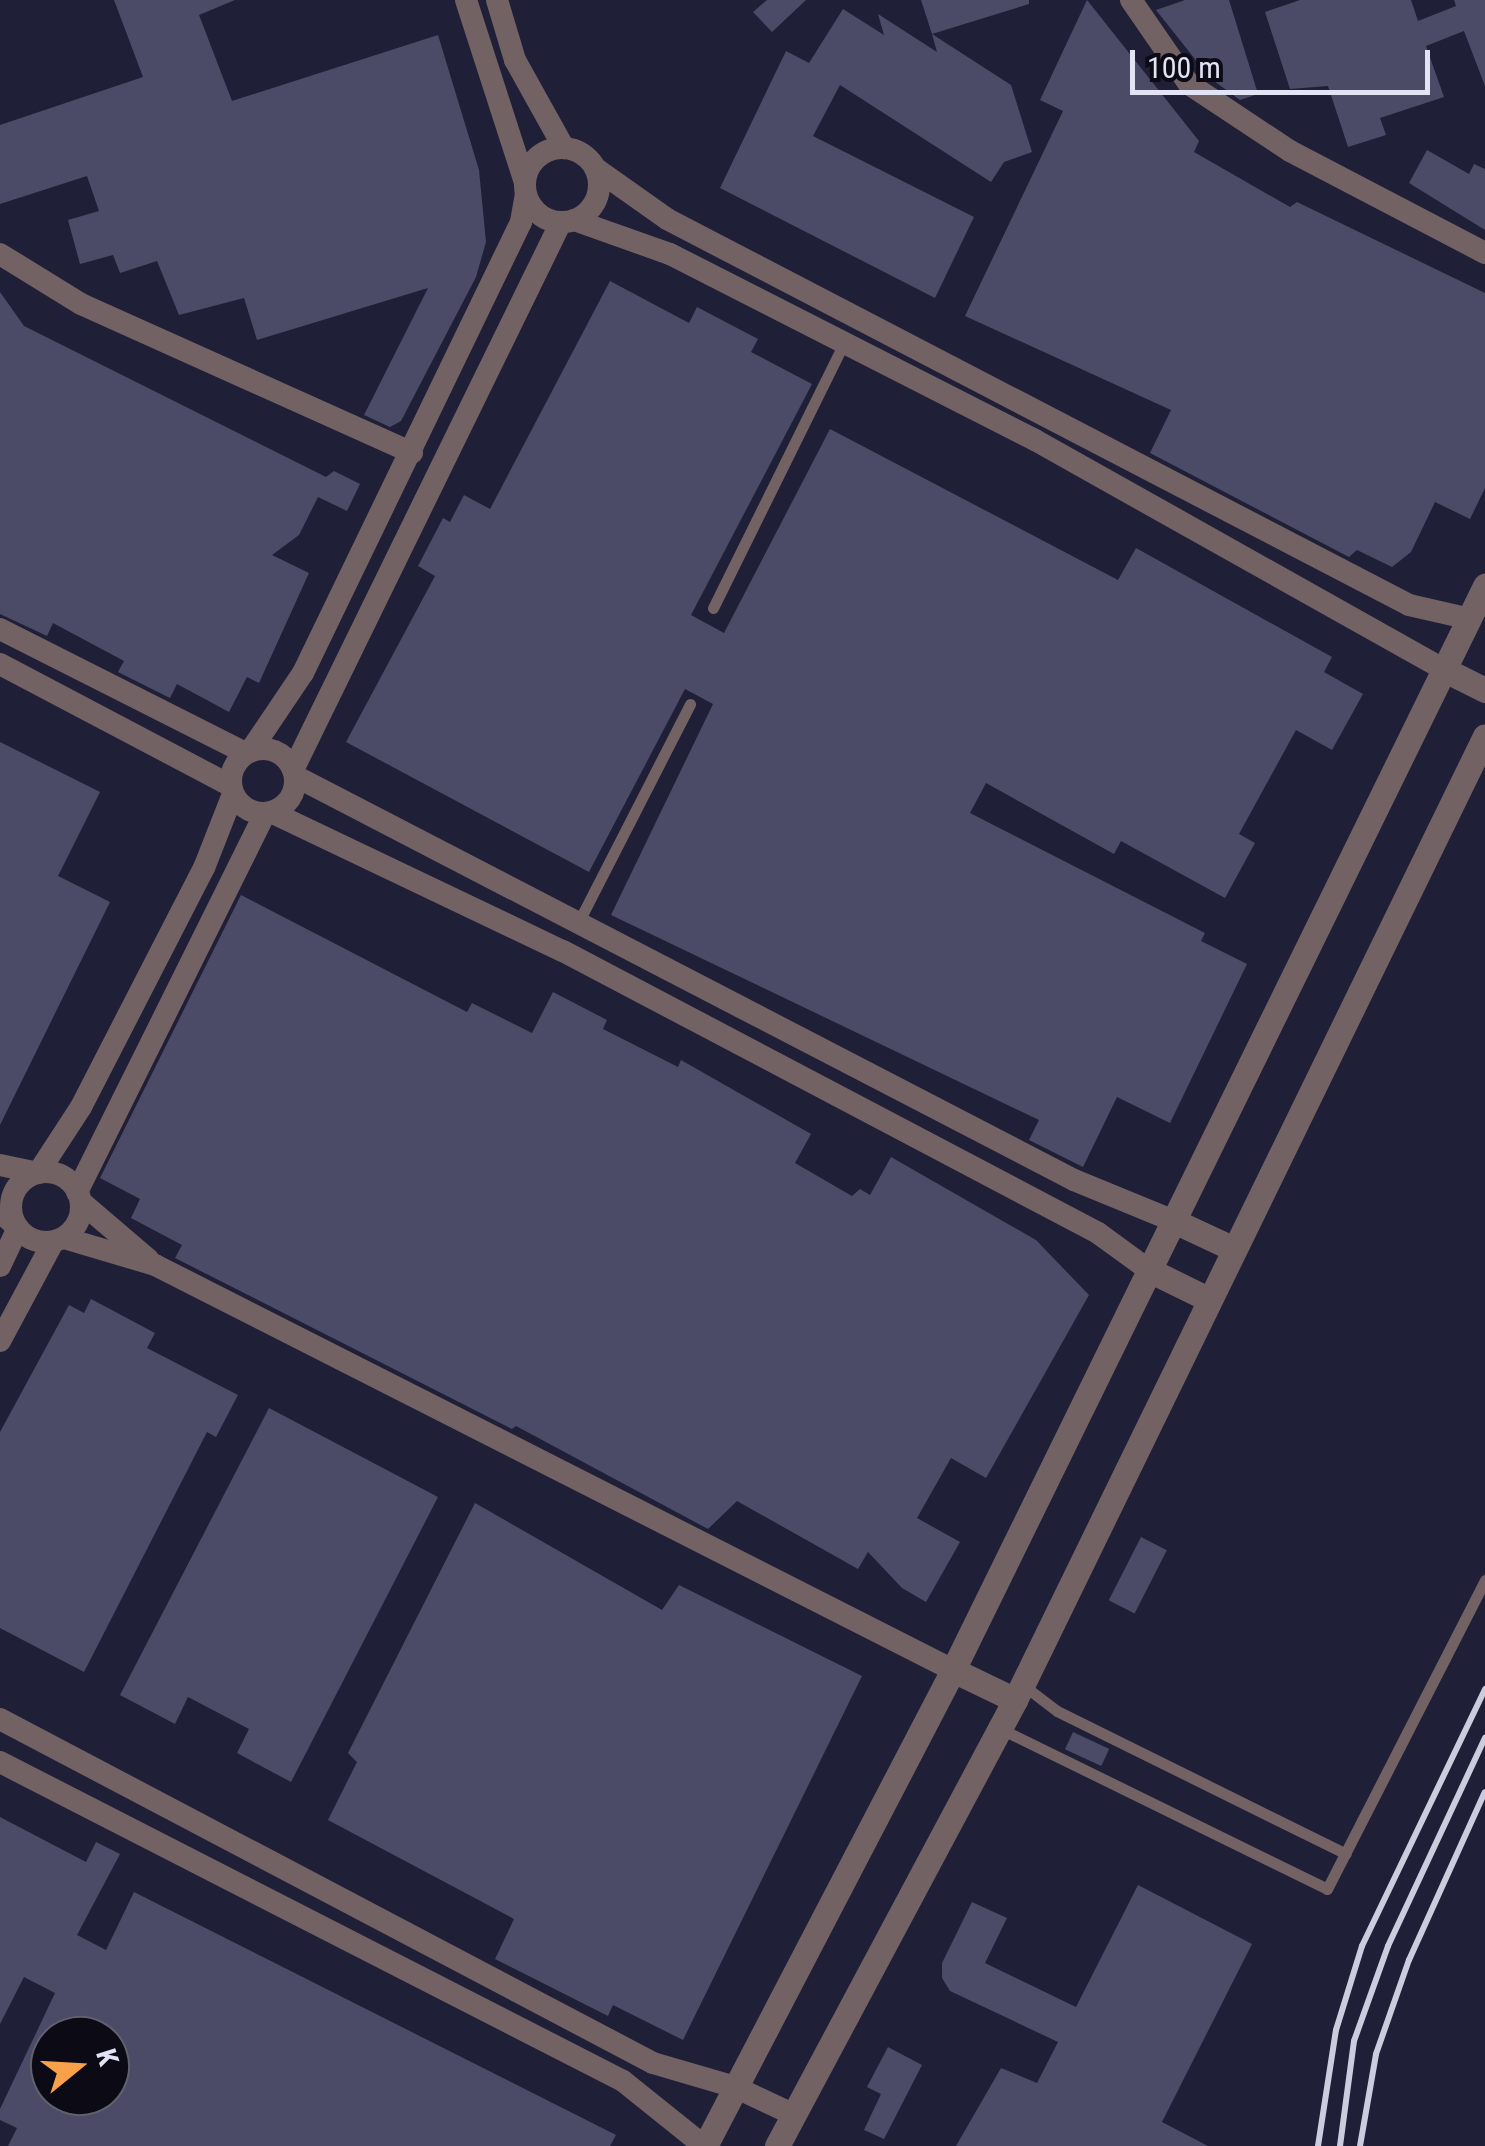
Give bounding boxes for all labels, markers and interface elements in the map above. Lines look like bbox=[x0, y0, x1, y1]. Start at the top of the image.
scale bar bbox=[1135, 30, 1435, 92]
text: 100 m bbox=[1147, 50, 1221, 85]
north arrow bbox=[30, 2016, 130, 2116]
text: K bbox=[89, 2045, 125, 2070]

